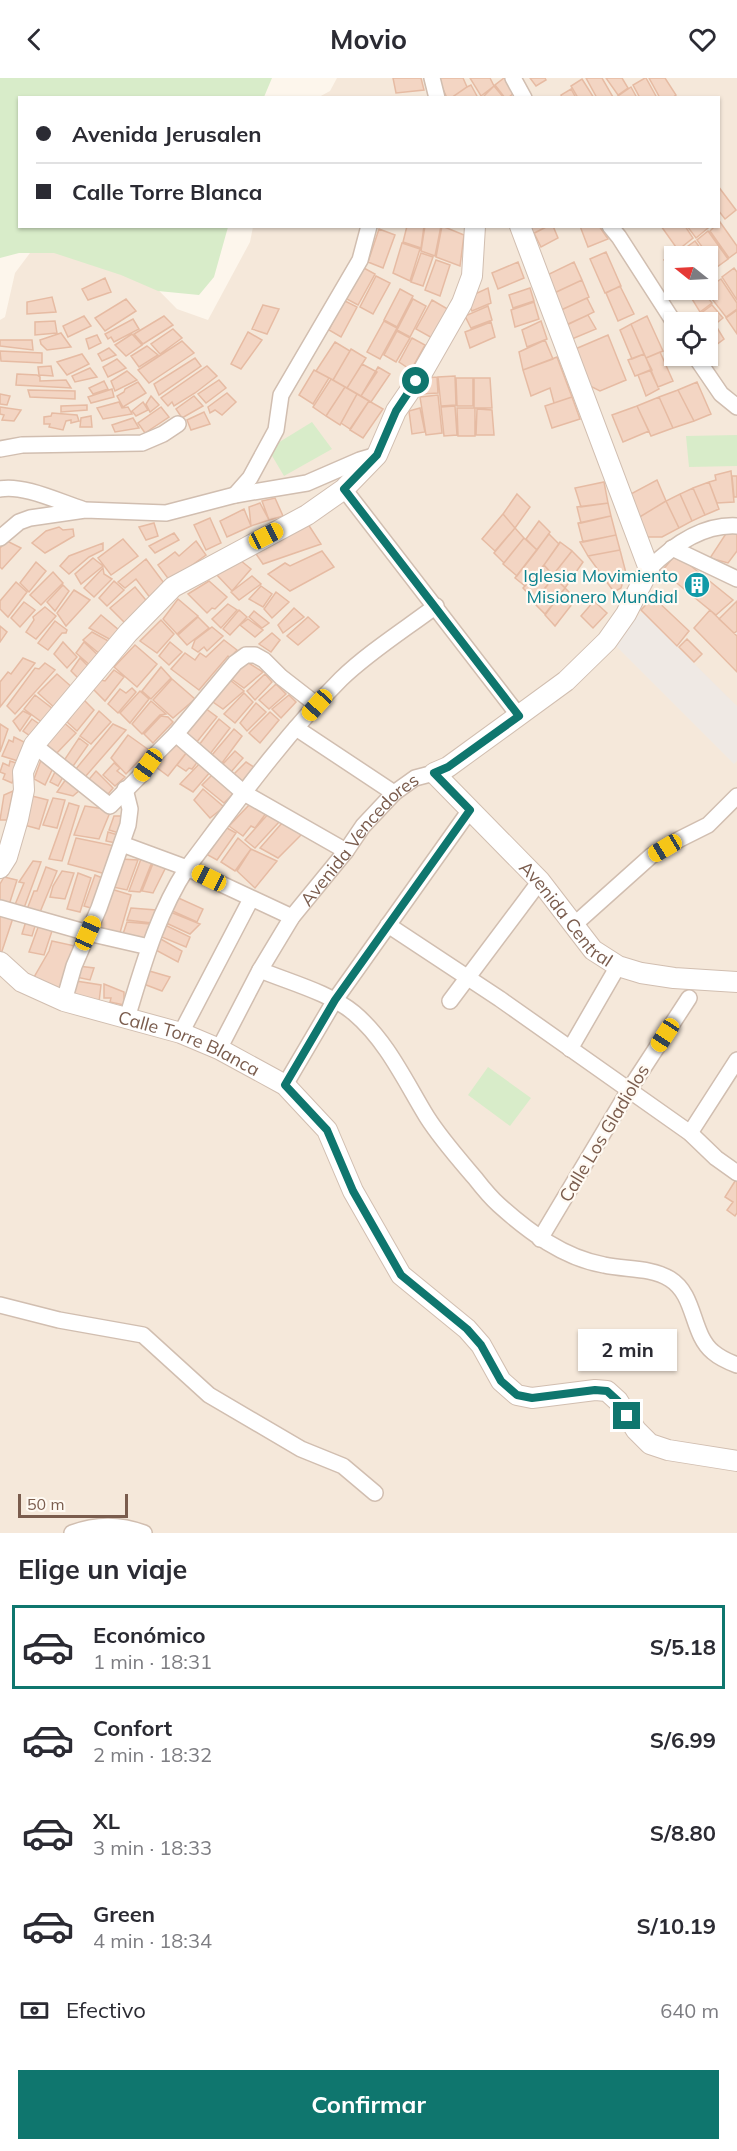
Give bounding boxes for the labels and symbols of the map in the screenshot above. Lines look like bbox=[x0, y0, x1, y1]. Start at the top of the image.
north arrow bbox=[664, 246, 718, 300]
route start bbox=[402, 367, 429, 394]
car bbox=[246, 520, 286, 552]
place label: Iglesia Movimiento Misionero Mundial bbox=[523, 564, 678, 608]
building icon: Iglesia Movimiento Misionero Mundial bbox=[682, 570, 712, 600]
car bbox=[298, 686, 336, 724]
car bbox=[130, 745, 166, 785]
street label: Avenida Vencedores bbox=[295, 768, 423, 910]
car bbox=[645, 831, 685, 865]
street label: Avenida Central bbox=[515, 856, 617, 971]
car bbox=[189, 862, 229, 894]
car bbox=[72, 913, 104, 953]
street label: Calle Torre Blanca bbox=[116, 1005, 264, 1081]
car bbox=[648, 1015, 682, 1055]
street label: Calle Los Gladiolos bbox=[554, 1060, 654, 1206]
callout: 2 min bbox=[578, 1329, 676, 1371]
route end bbox=[613, 1402, 640, 1429]
scale bar bbox=[18, 1491, 128, 1518]

